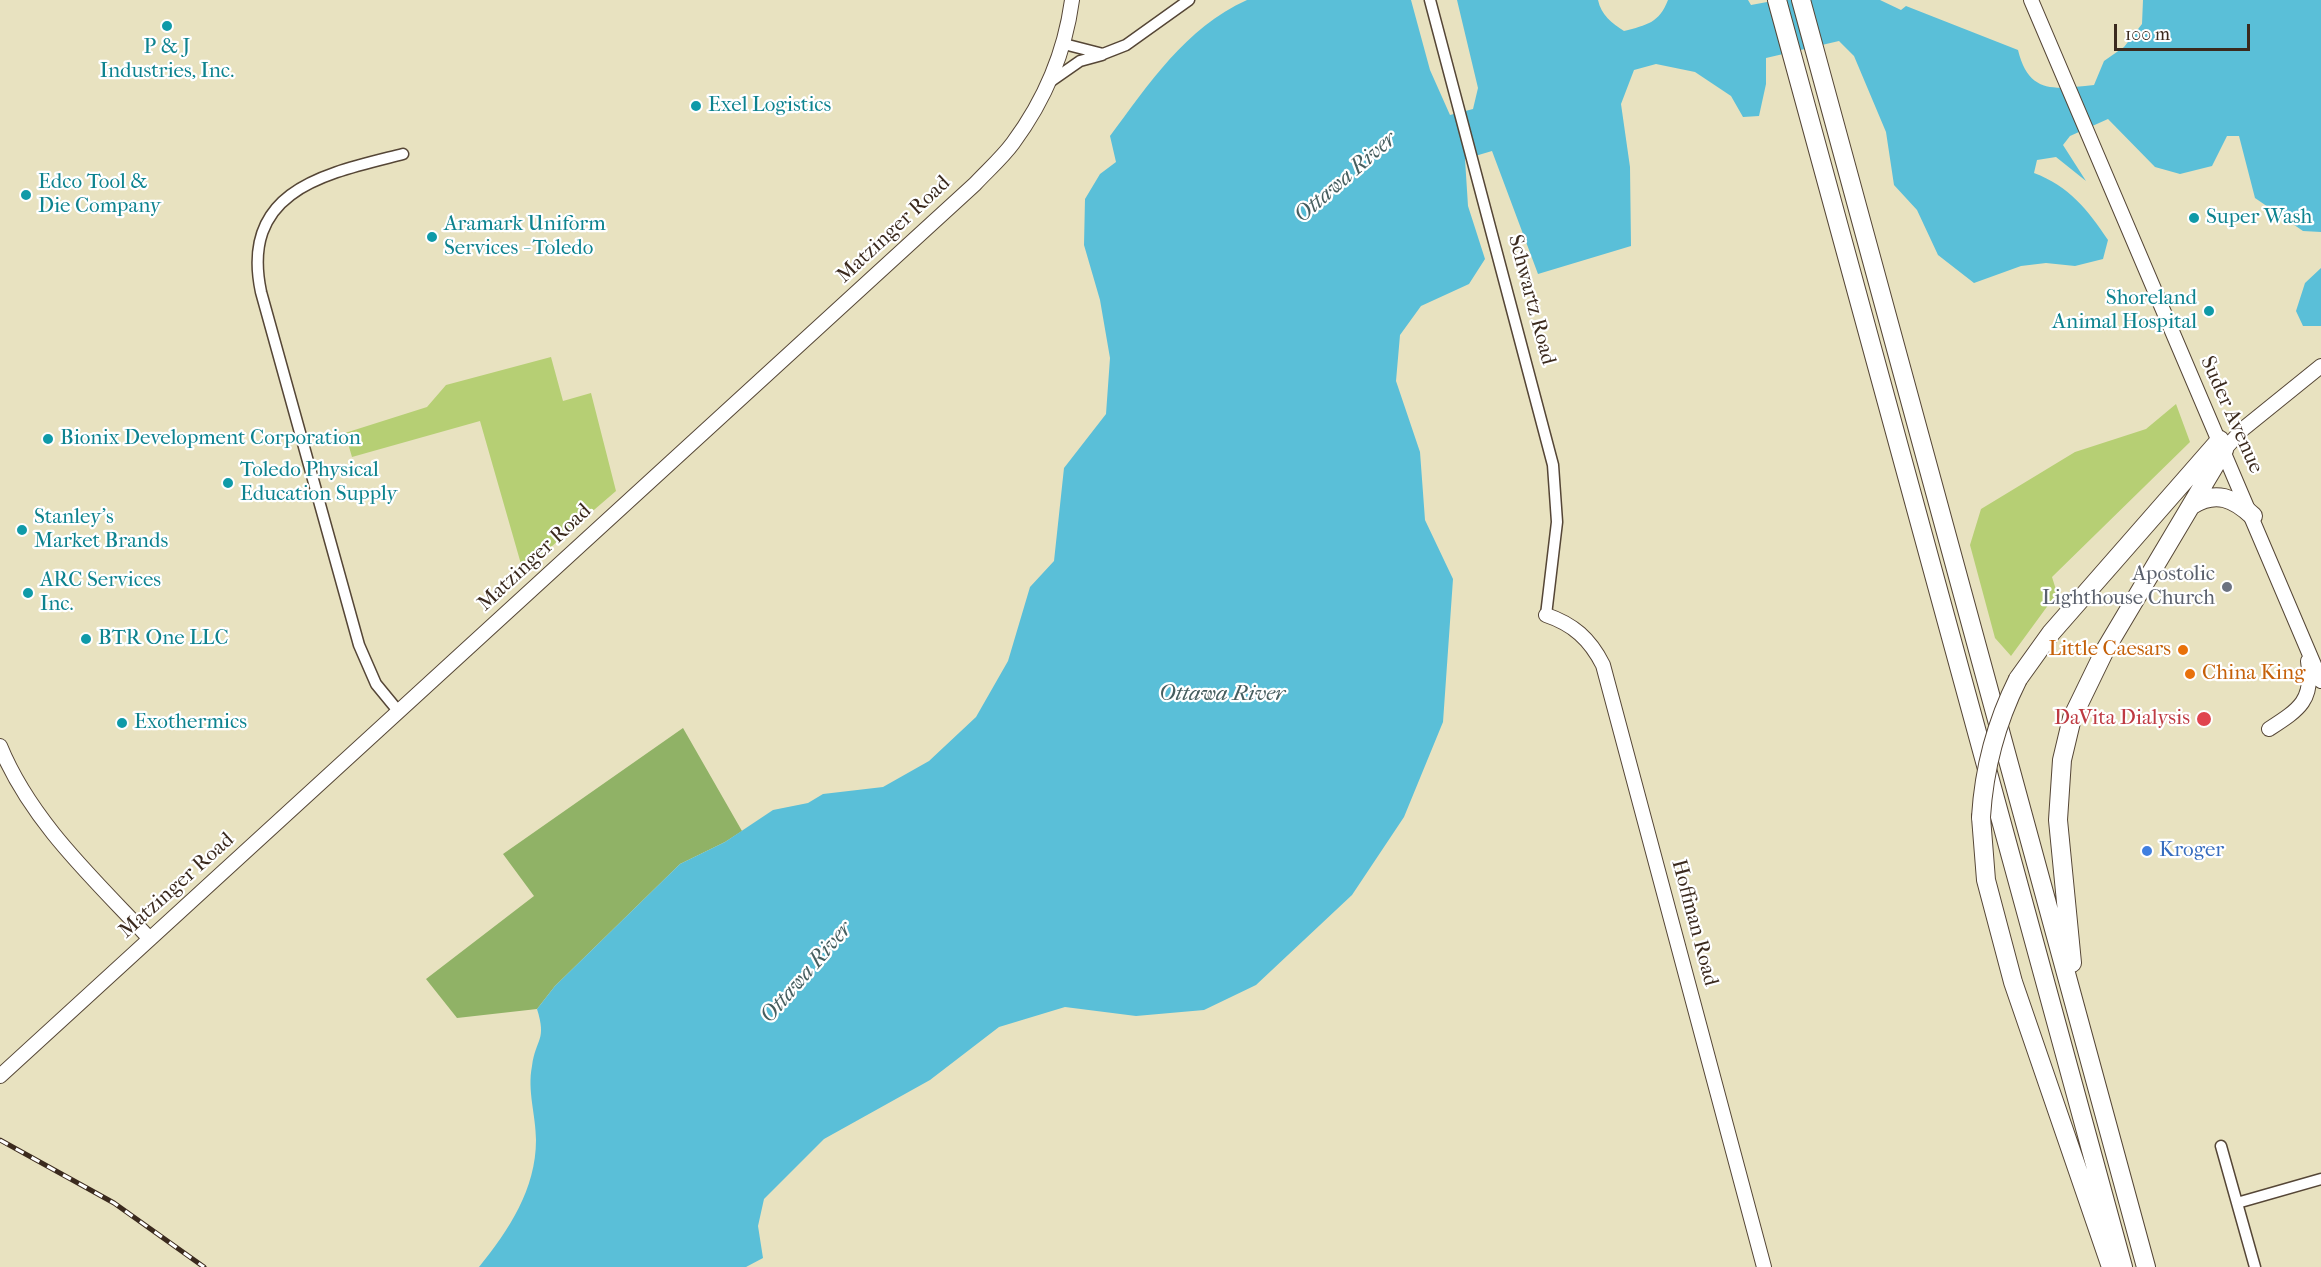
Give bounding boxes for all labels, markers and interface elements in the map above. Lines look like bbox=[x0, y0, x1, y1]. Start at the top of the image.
scale bar bbox=[2117, 12, 2254, 50]
marker: P & J Industries, Inc. bbox=[160, 19, 174, 33]
text: 100 m bbox=[2125, 24, 2170, 45]
place label: P & J Industries, Inc. bbox=[100, 35, 234, 85]
place label: Exel Logistics bbox=[708, 93, 831, 119]
marker: Exel Logistics bbox=[689, 99, 703, 113]
water label: Ottawa River bbox=[1290, 127, 1402, 229]
place label: Edco Tool & Die Company bbox=[38, 170, 161, 220]
street label: Matzinger Road bbox=[832, 171, 956, 289]
marker: Edco Tool & Die Company bbox=[19, 188, 33, 202]
place label: Super Wash bbox=[2206, 205, 2312, 231]
marker: Super Wash bbox=[2187, 211, 2201, 225]
place label: Aramark Uniform Services - Toledo bbox=[444, 212, 606, 262]
marker: Aramark Uniform Services - Toledo bbox=[425, 230, 439, 244]
street label: Schwartz Road bbox=[1502, 232, 1560, 368]
place label: Shoreland Animal Hospital bbox=[2052, 286, 2197, 336]
marker: Shoreland Animal Hospital bbox=[2202, 304, 2216, 318]
street label: Suder Avenue bbox=[2194, 353, 2268, 477]
place label: Bionix Development Corporation bbox=[60, 426, 361, 452]
marker: Bionix Development Corporation bbox=[41, 432, 55, 446]
place label: Toledo Physical Education Supply bbox=[240, 458, 398, 508]
marker: Toledo Physical Education Supply bbox=[221, 476, 235, 490]
street label: Matzinger Road bbox=[473, 499, 597, 617]
place label: Stanley's Market Brands bbox=[34, 505, 168, 555]
marker: Stanley's Market Brands bbox=[15, 523, 29, 537]
place label: Apostolic Lighthouse Church bbox=[2042, 562, 2215, 612]
place label: ARC Services Inc. bbox=[40, 568, 161, 618]
marker: Apostolic Lighthouse Church bbox=[2220, 580, 2234, 594]
marker: ARC Services Inc. bbox=[21, 586, 35, 600]
place label: BTR One LLC bbox=[98, 626, 229, 652]
marker: BTR One LLC bbox=[79, 632, 93, 646]
place label: Little Caesars bbox=[2048, 637, 2171, 663]
marker: Little Caesars bbox=[2176, 643, 2190, 657]
place label: China King bbox=[2202, 661, 2305, 687]
marker: China King bbox=[2183, 667, 2197, 681]
water label: Ottawa River bbox=[1159, 682, 1285, 708]
place label: DaVita Dialysis bbox=[2054, 706, 2190, 732]
place label: Exothermics bbox=[134, 710, 247, 736]
marker: DaVita Dialysis bbox=[2195, 710, 2213, 728]
marker: Exothermics bbox=[115, 716, 129, 730]
street label: Matzinger Road bbox=[114, 828, 240, 944]
place label: Kroger bbox=[2159, 838, 2224, 864]
marker: Kroger bbox=[2140, 844, 2154, 858]
street label: Hoffman Road bbox=[1665, 857, 1723, 989]
water label: Ottawa River bbox=[756, 917, 858, 1029]

